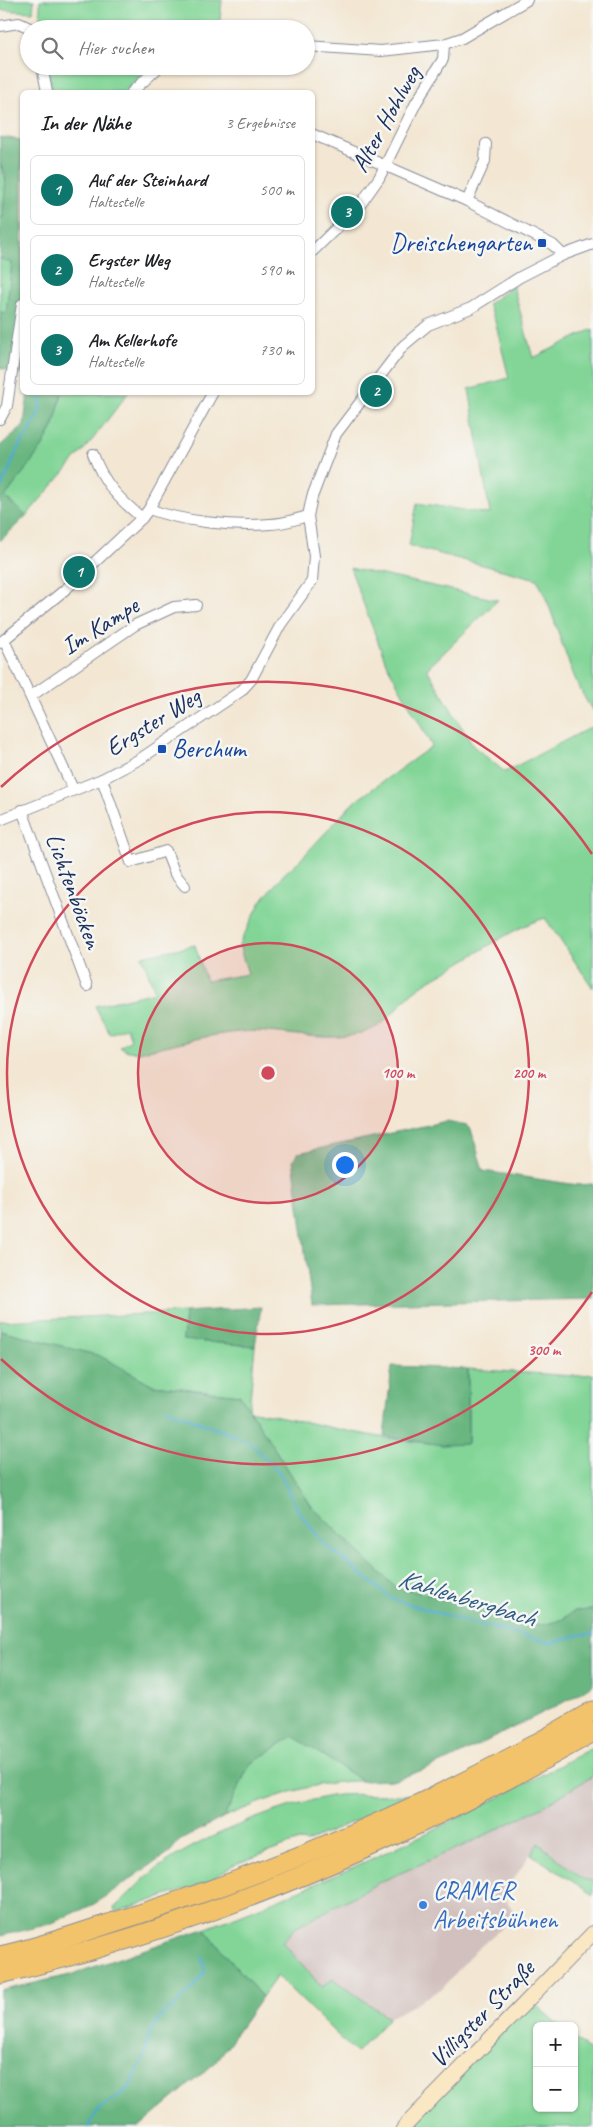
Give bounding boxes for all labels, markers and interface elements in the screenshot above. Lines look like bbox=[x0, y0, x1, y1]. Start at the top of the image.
search box bbox=[20, 20, 315, 75]
icon: search bbox=[38, 34, 66, 62]
text: Hier suchen bbox=[78, 36, 154, 60]
street label: Alter Hohlweg bbox=[344, 59, 429, 178]
text: In der Nähe bbox=[40, 110, 130, 136]
text: 3 Ergebnisse bbox=[226, 113, 295, 133]
text: Auf der Steinhard bbox=[88, 168, 206, 192]
text: 1 bbox=[53, 180, 61, 200]
text: 500 m bbox=[260, 180, 294, 200]
text: Haltestelle bbox=[88, 192, 144, 212]
pin: 3 bbox=[331, 193, 363, 231]
place label: Dreischengarten bbox=[390, 227, 534, 259]
marker: Dreischengarten bbox=[536, 237, 548, 249]
text: Ergster Weg bbox=[88, 248, 170, 272]
text: 2 bbox=[53, 260, 61, 280]
text: 590 m bbox=[260, 260, 294, 280]
text: Haltestelle bbox=[88, 272, 144, 292]
text: Am Kellerhofe bbox=[88, 328, 176, 352]
text: 3 bbox=[53, 340, 61, 360]
text: 730 m bbox=[260, 340, 294, 360]
text: Haltestelle bbox=[88, 352, 144, 372]
pin: 2 bbox=[360, 372, 392, 410]
pin: 1 bbox=[63, 553, 95, 591]
street label: Im Kampe bbox=[55, 589, 146, 662]
street label: Ergster Weg bbox=[100, 679, 208, 764]
place label: Berchum bbox=[172, 733, 248, 765]
marker: Berchum bbox=[156, 743, 168, 755]
street label: Lichtenböcken bbox=[38, 829, 110, 955]
centre of rings bbox=[259, 1064, 277, 1082]
text: 100 m bbox=[382, 1064, 416, 1083]
text: 200 m bbox=[513, 1064, 547, 1083]
your location bbox=[332, 1152, 358, 1178]
text: 300 m bbox=[528, 1341, 562, 1360]
water label: Kahlenbergbach bbox=[394, 1562, 542, 1635]
place label: CRAMER Arbeitsbühnen bbox=[433, 1875, 559, 1936]
marker: CRAMER Arbeitsbühnen bbox=[417, 1899, 429, 1911]
street label: Villigster Straße bbox=[423, 1952, 543, 2075]
map controls bbox=[533, 2022, 578, 2112]
button: + bbox=[533, 2022, 578, 2067]
button: − bbox=[533, 2067, 578, 2112]

